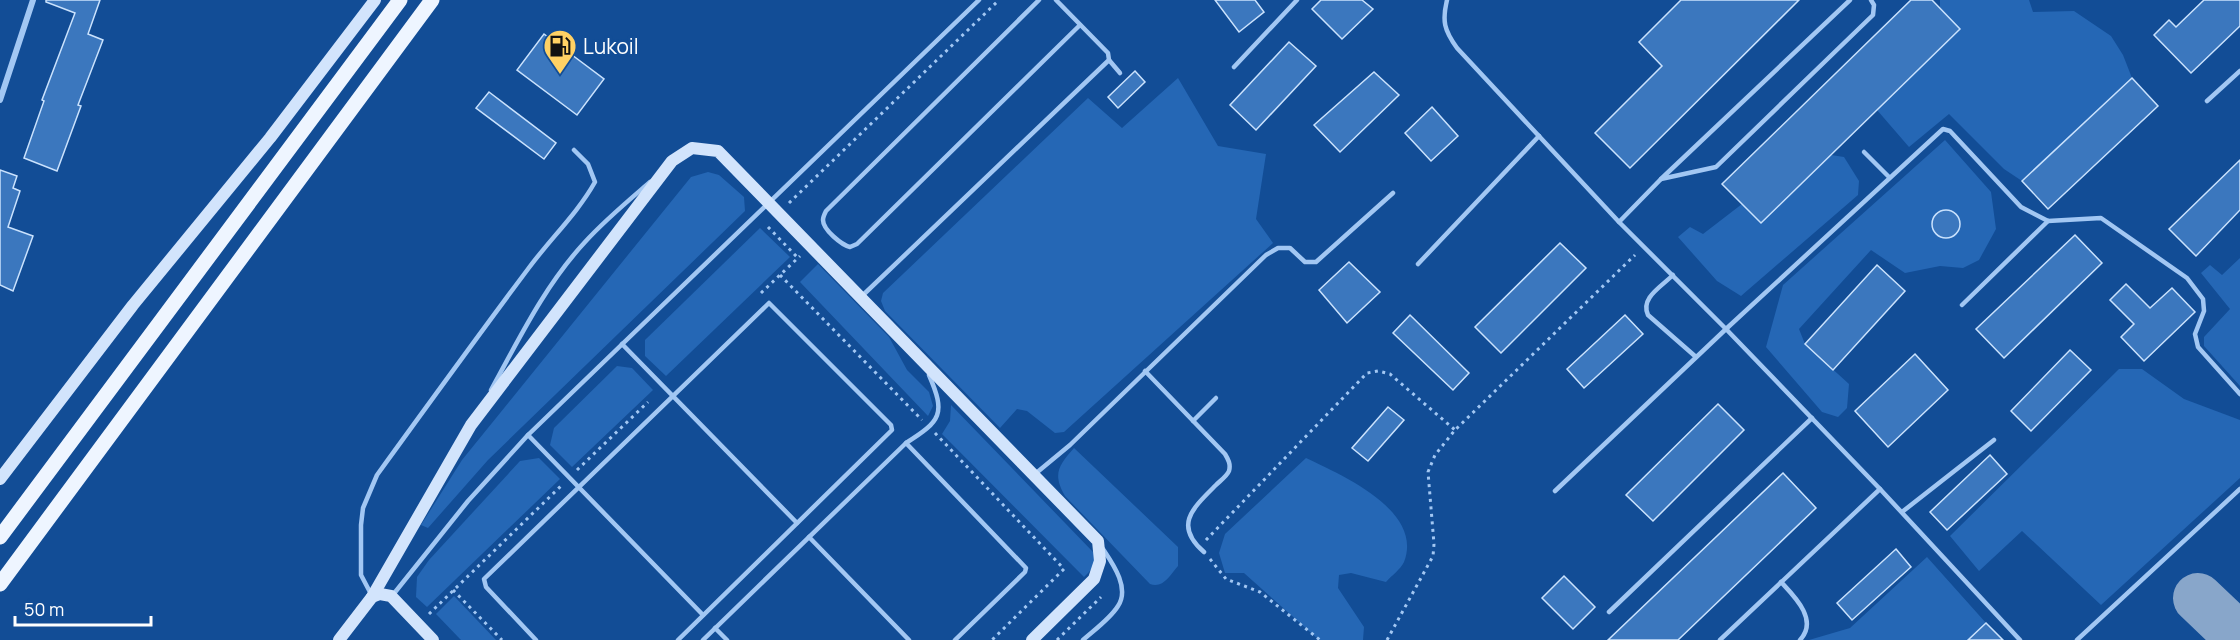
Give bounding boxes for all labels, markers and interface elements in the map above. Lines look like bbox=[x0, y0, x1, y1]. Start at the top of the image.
fuel station icon: Lukoil bbox=[542, 28, 578, 75]
place label: Lukoil bbox=[583, 32, 639, 60]
scale bar bbox=[15, 589, 152, 627]
text: 50 m bbox=[24, 597, 64, 621]

